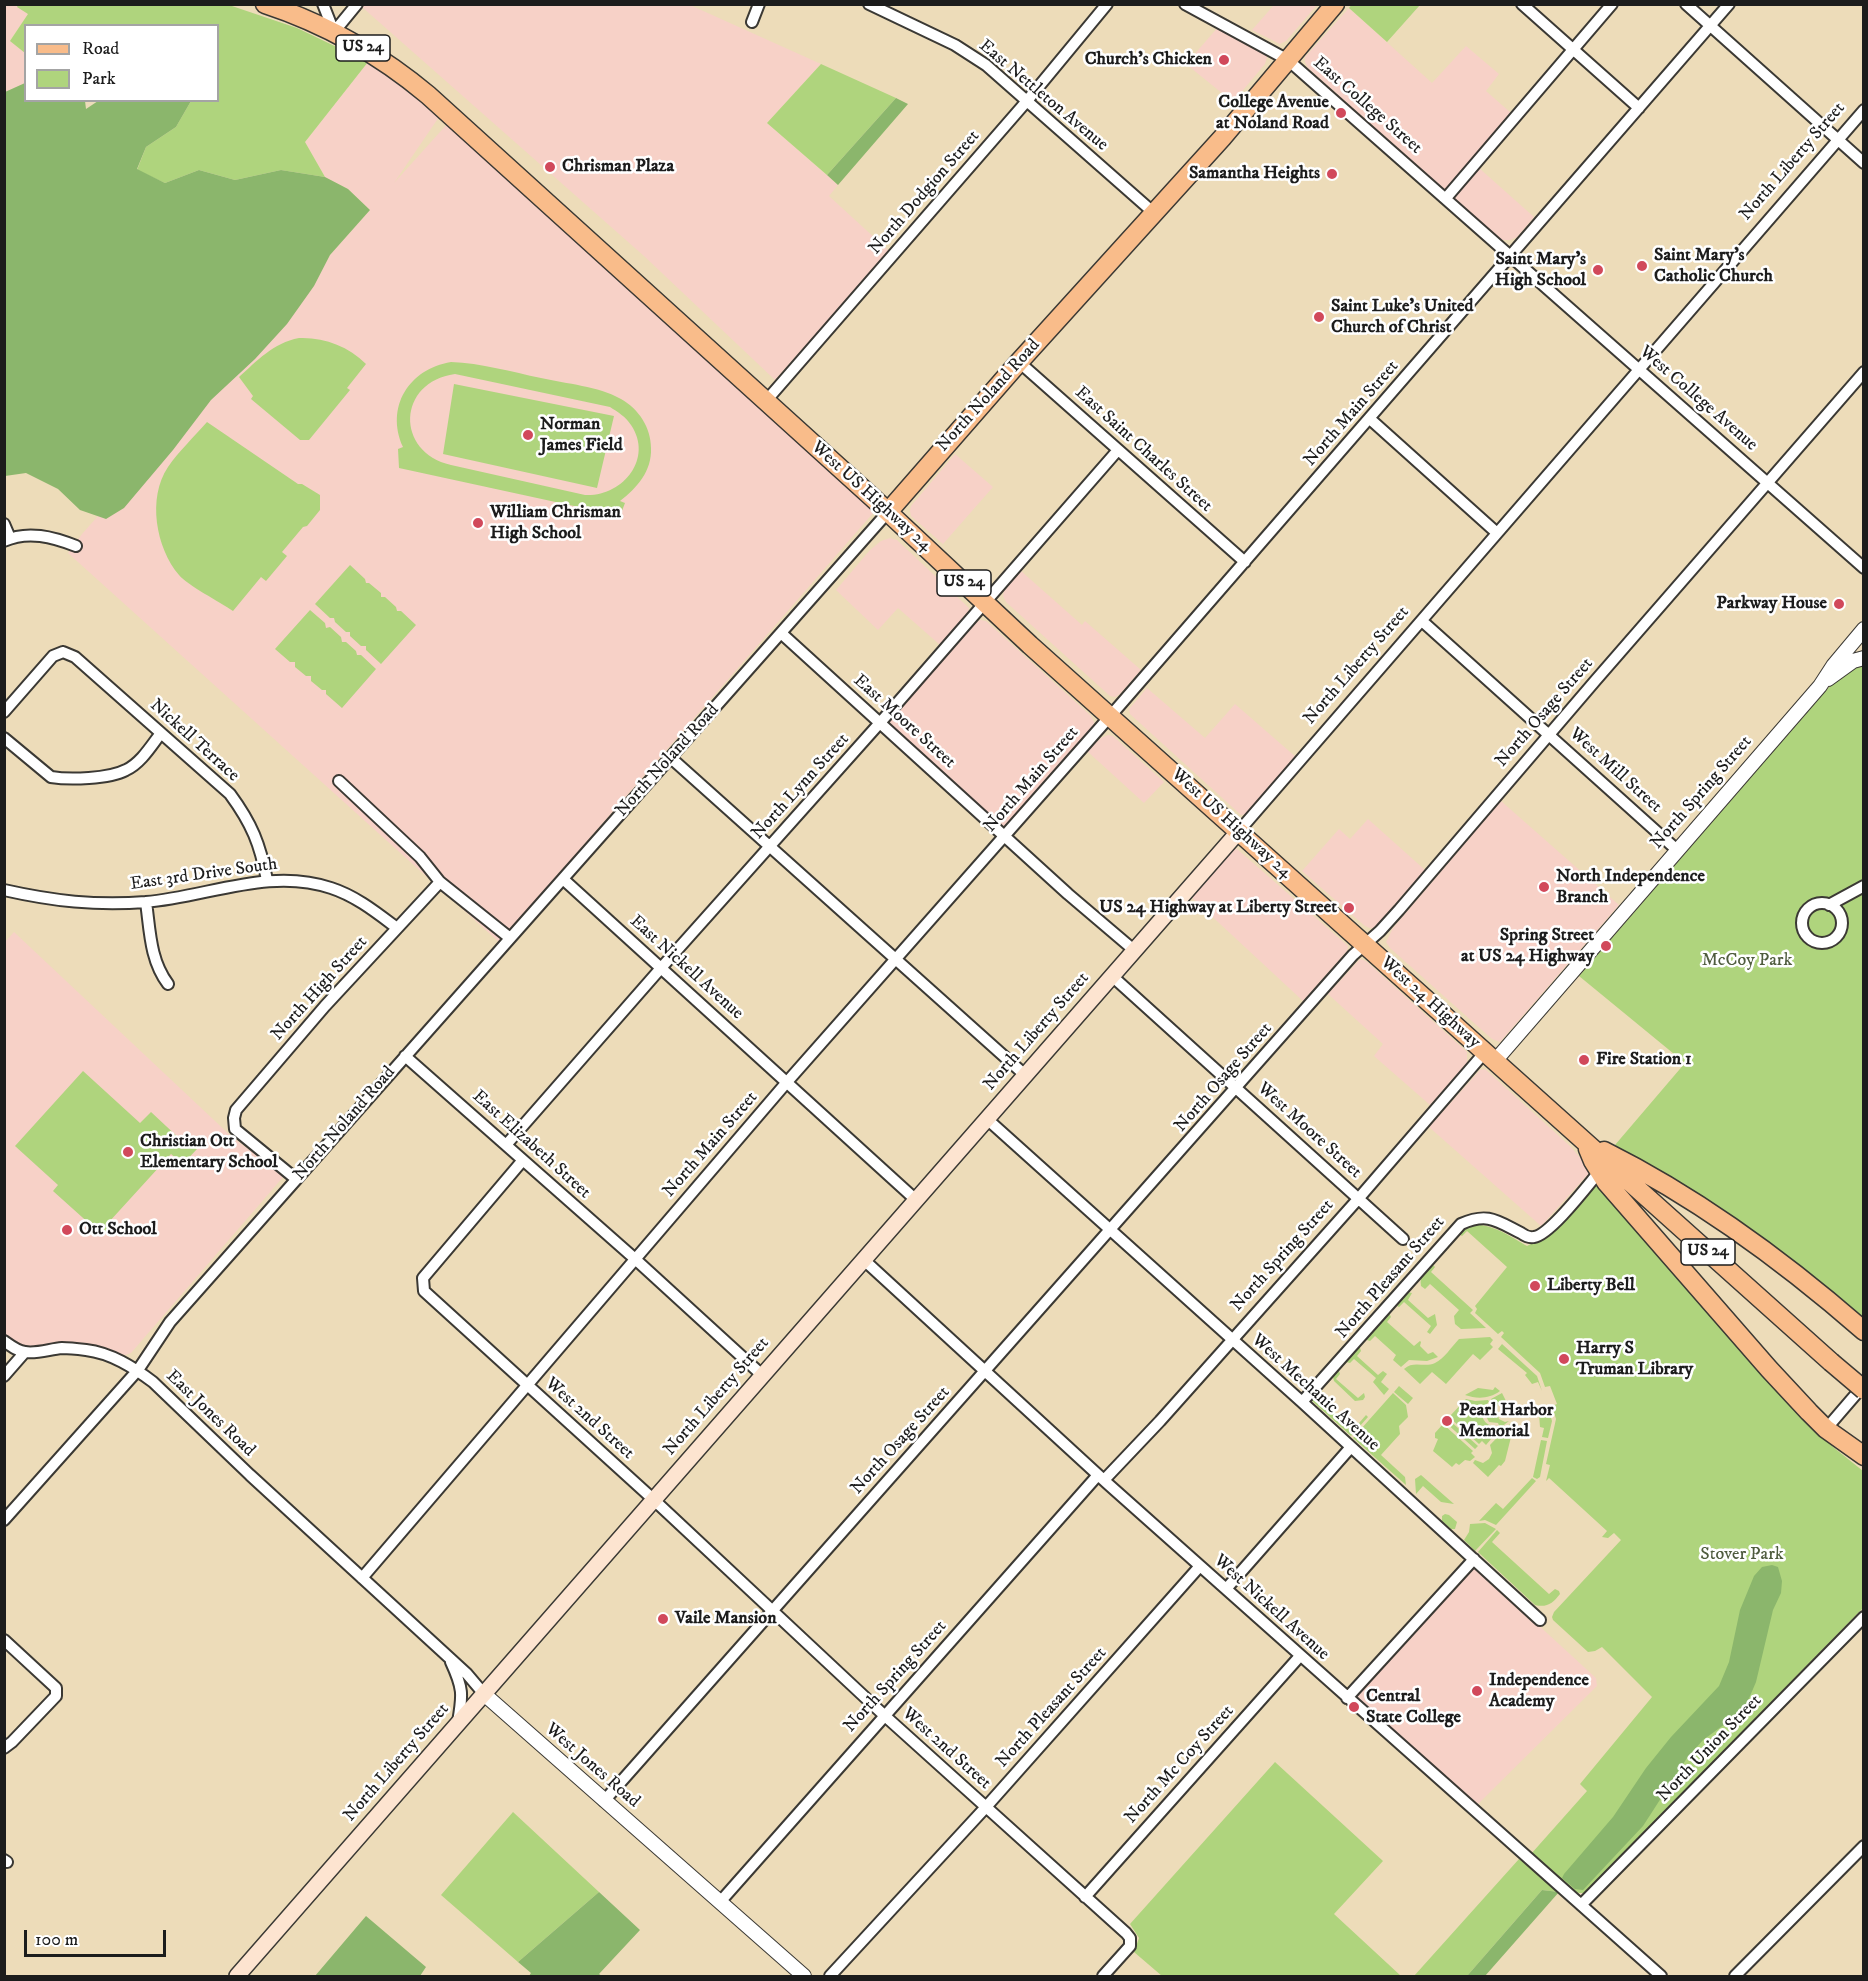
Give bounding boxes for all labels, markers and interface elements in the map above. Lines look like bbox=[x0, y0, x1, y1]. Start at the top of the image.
legend bbox=[24, 24, 219, 102]
road number: US 24 bbox=[336, 35, 390, 61]
street label: East Nettleton Avenue bbox=[974, 36, 1112, 156]
text: Road bbox=[82, 38, 119, 60]
place label: Church's Chicken bbox=[1085, 49, 1212, 71]
marker: Church's Chicken bbox=[1217, 53, 1231, 67]
street label: East College Street bbox=[1308, 53, 1426, 159]
text: Park bbox=[82, 68, 116, 90]
place label: College Avenue at Noland Road bbox=[1216, 92, 1329, 134]
street label: North Liberty Street bbox=[1736, 98, 1850, 226]
marker: College Avenue at Noland Road bbox=[1334, 106, 1348, 120]
street label: North Dodgion Street bbox=[865, 126, 985, 260]
place label: Chrisman Plaza bbox=[562, 156, 674, 178]
marker: Chrisman Plaza bbox=[543, 160, 557, 174]
place label: Samantha Heights bbox=[1189, 163, 1320, 185]
marker: Samantha Heights bbox=[1325, 167, 1339, 181]
place label: Saint Mary's Catholic Church bbox=[1654, 245, 1773, 288]
place label: Saint Mary's High School bbox=[1495, 249, 1586, 292]
marker: Saint Mary's Catholic Church bbox=[1635, 259, 1649, 273]
marker: Saint Mary's High School bbox=[1591, 263, 1605, 277]
place label: Saint Luke's United Church of Christ bbox=[1331, 296, 1473, 338]
marker: Saint Luke's United Church of Christ bbox=[1312, 310, 1326, 324]
street label: North Noland Road bbox=[933, 335, 1045, 457]
street label: West College Avenue bbox=[1634, 342, 1762, 456]
street label: North Main Street bbox=[1300, 357, 1404, 471]
street label: East Saint Charles Street bbox=[1070, 383, 1216, 517]
place label: Norman James Field bbox=[540, 414, 623, 456]
marker: Norman James Field bbox=[521, 428, 535, 442]
street label: West US Highway 24 bbox=[806, 437, 936, 557]
place label: William Chrisman High School bbox=[490, 502, 621, 544]
marker: William Chrisman High School bbox=[471, 516, 485, 530]
road number: US 24 bbox=[937, 570, 991, 596]
place label: Parkway House bbox=[1716, 593, 1827, 615]
marker: Parkway House bbox=[1832, 597, 1846, 611]
street label: North Liberty Street bbox=[1300, 602, 1414, 730]
street label: North Osage Street bbox=[1492, 654, 1598, 772]
street label: East Moore Street bbox=[848, 670, 960, 774]
street label: Nickell Terrace bbox=[145, 695, 243, 787]
street label: North Noland Road bbox=[612, 700, 724, 822]
street label: North Main Street bbox=[980, 723, 1084, 837]
street label: West Mill Street bbox=[1564, 724, 1666, 818]
street label: North Lynn Street bbox=[748, 729, 854, 845]
street label: North Spring Street bbox=[1647, 732, 1757, 854]
street label: West US Highway 24 bbox=[1166, 764, 1296, 884]
street label: East 3rd Drive South bbox=[129, 854, 279, 896]
place label: North Independence Branch bbox=[1556, 866, 1705, 908]
marker: North Independence Branch bbox=[1537, 880, 1551, 894]
place label: US 24 Highway at Liberty Street bbox=[1099, 897, 1337, 919]
marker: US 24 Highway at Liberty Street bbox=[1342, 901, 1356, 915]
street label: East Nickell Avenue bbox=[625, 911, 747, 1025]
place label: Spring Street at US 24 Highway bbox=[1461, 925, 1594, 968]
street label: North High Street bbox=[267, 932, 373, 1046]
marker: Spring Street at US 24 Highway bbox=[1599, 939, 1613, 953]
park label: McCoy Park bbox=[1702, 950, 1792, 972]
street label: West 24 Highway bbox=[1376, 952, 1484, 1054]
street label: North Liberty Street bbox=[980, 968, 1094, 1096]
street label: North Osage Street bbox=[1171, 1019, 1277, 1137]
place label: Fire Station 1 bbox=[1596, 1049, 1692, 1071]
marker: Fire Station 1 bbox=[1577, 1053, 1591, 1067]
street label: North Noland Road bbox=[289, 1062, 401, 1186]
street label: West Moore Street bbox=[1252, 1078, 1366, 1184]
street label: East Elizabeth Street bbox=[467, 1086, 595, 1204]
street label: North Main Street bbox=[659, 1088, 763, 1202]
place label: Christian Ott Elementary School bbox=[140, 1131, 278, 1174]
marker: Christian Ott Elementary School bbox=[121, 1145, 135, 1159]
street label: North Spring Street bbox=[1227, 1196, 1339, 1316]
street label: North Pleasant Street bbox=[1332, 1212, 1450, 1344]
place label: Ott School bbox=[79, 1219, 157, 1241]
marker: Ott School bbox=[60, 1223, 74, 1237]
road number: US 24 bbox=[1681, 1239, 1735, 1265]
place label: Liberty Bell bbox=[1547, 1275, 1635, 1297]
marker: Liberty Bell bbox=[1528, 1279, 1542, 1293]
street label: West Mechanic Avenue bbox=[1247, 1330, 1383, 1456]
street label: North Liberty Street bbox=[660, 1333, 774, 1461]
place label: Harry S Truman Library bbox=[1576, 1338, 1693, 1380]
marker: Harry S Truman Library bbox=[1557, 1352, 1571, 1366]
street label: East Jones Road bbox=[161, 1366, 259, 1462]
street label: West 2nd Street bbox=[540, 1373, 638, 1465]
street label: North Osage Street bbox=[847, 1383, 955, 1499]
place label: Pearl Harbor Memorial bbox=[1459, 1400, 1553, 1442]
marker: Pearl Harbor Memorial bbox=[1440, 1414, 1454, 1428]
park label: Stover Park bbox=[1700, 1544, 1784, 1566]
street label: West Nickell Avenue bbox=[1209, 1550, 1333, 1666]
place label: Vaile Mansion bbox=[675, 1608, 777, 1630]
marker: Vaile Mansion bbox=[656, 1612, 670, 1626]
street label: North Spring Street bbox=[840, 1617, 952, 1737]
street label: North Pleasant Street bbox=[992, 1643, 1112, 1773]
place label: Independence Academy bbox=[1489, 1670, 1589, 1712]
marker: Independence Academy bbox=[1470, 1684, 1484, 1698]
place label: Central State College bbox=[1366, 1686, 1461, 1728]
street label: North Union Street bbox=[1653, 1691, 1767, 1807]
street label: North Liberty Street bbox=[340, 1699, 454, 1827]
marker: Central State College bbox=[1347, 1700, 1361, 1714]
street label: North Mc Coy Street bbox=[1121, 1701, 1239, 1829]
street label: West 2nd Street bbox=[897, 1703, 995, 1795]
street label: West Jones Road bbox=[540, 1719, 644, 1813]
scale bar bbox=[27, 1918, 170, 1956]
text: 100 m bbox=[35, 1929, 78, 1951]

